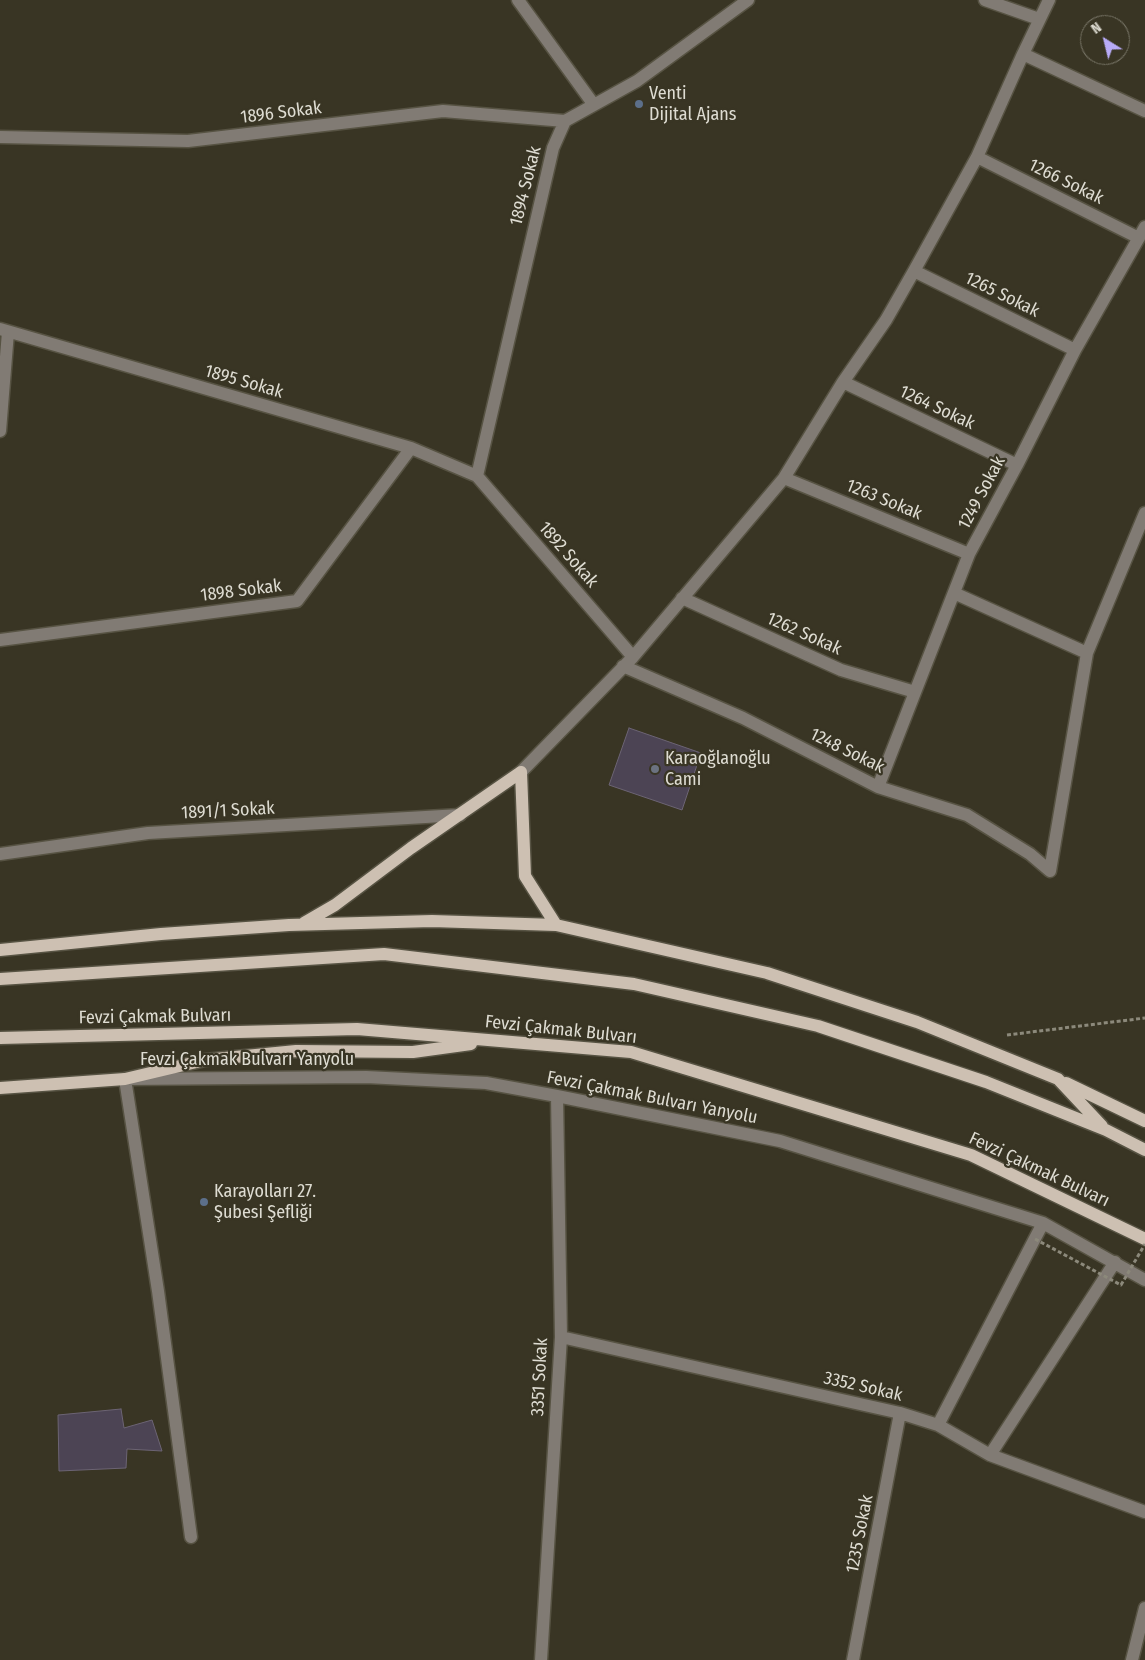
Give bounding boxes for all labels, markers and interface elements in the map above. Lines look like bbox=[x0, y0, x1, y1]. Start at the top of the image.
north arrow bbox=[1080, 15, 1130, 65]
text: N bbox=[1088, 19, 1105, 38]
place label: Venti Dijital Ajans bbox=[649, 83, 736, 126]
street label: 1896 Sokak bbox=[239, 97, 323, 129]
marker: Venti Dijital Ajans bbox=[633, 98, 645, 110]
street label: 1894 Sokak bbox=[506, 144, 546, 228]
street label: 1266 Sokak bbox=[1025, 155, 1107, 209]
street label: 1265 Sokak bbox=[961, 268, 1043, 322]
street label: 1895 Sokak bbox=[202, 360, 286, 404]
street label: 1264 Sokak bbox=[896, 381, 978, 435]
street label: 1249 Sokak bbox=[954, 453, 1010, 533]
street label: 1263 Sokak bbox=[843, 475, 925, 525]
street label: 1892 Sokak bbox=[534, 518, 602, 592]
street label: 1898 Sokak bbox=[199, 575, 283, 607]
street label: 1262 Sokak bbox=[763, 608, 845, 660]
street label: 1248 Sokak bbox=[806, 724, 888, 778]
place label: Karaoğlanoğlu Cami bbox=[665, 748, 771, 791]
marker: Karaoğlanoğlu Cami bbox=[649, 763, 661, 775]
street label: 1891/1 Sokak bbox=[181, 798, 275, 824]
street label: Fevzi Çakmak Bulvarı bbox=[79, 1005, 231, 1029]
street label: Fevzi Çakmak Bulvarı bbox=[484, 1011, 638, 1049]
street label: Fevzi Çakmak Bulvarı Yanyolu bbox=[140, 1049, 354, 1071]
street label: Fevzi Çakmak Bulvarı Yanyolu bbox=[545, 1067, 759, 1129]
street label: Fevzi Çakmak Bulvarı bbox=[965, 1128, 1113, 1212]
place label: Karayolları 27. Şubesi Şefliği bbox=[214, 1181, 316, 1224]
marker: Karayolları 27. Şubesi Şefliği bbox=[198, 1196, 210, 1208]
street label: 3351 Sokak bbox=[527, 1337, 553, 1417]
street label: 3352 Sokak bbox=[821, 1367, 905, 1407]
street label: 1235 Sokak bbox=[842, 1493, 878, 1575]

